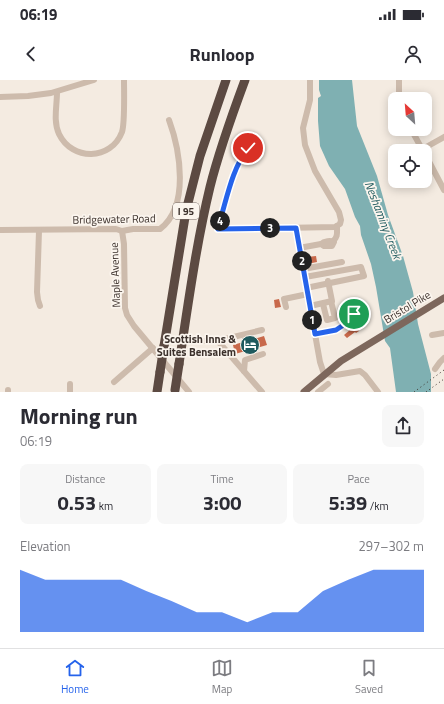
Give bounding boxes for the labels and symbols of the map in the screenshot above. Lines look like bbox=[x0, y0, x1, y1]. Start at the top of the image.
north arrow bbox=[388, 92, 432, 136]
pin bbox=[231, 131, 265, 165]
water label: Neshaminy Creek bbox=[360, 178, 408, 263]
road number: I 95 bbox=[173, 203, 199, 219]
street label: Bridgewater Road bbox=[72, 210, 156, 228]
pin: 4 bbox=[210, 211, 230, 231]
pin: 3 bbox=[260, 218, 280, 238]
street label: Maple Avenue bbox=[106, 242, 124, 308]
pin: 2 bbox=[292, 251, 312, 271]
street label: Bristol Pike bbox=[380, 286, 434, 327]
pin bbox=[337, 297, 371, 331]
pin: 1 bbox=[302, 310, 322, 330]
place label: Scottish Inns & Suites Bensalem bbox=[157, 331, 236, 360]
hotel icon: Scottish Inns & Suites Bensalem bbox=[239, 334, 261, 356]

